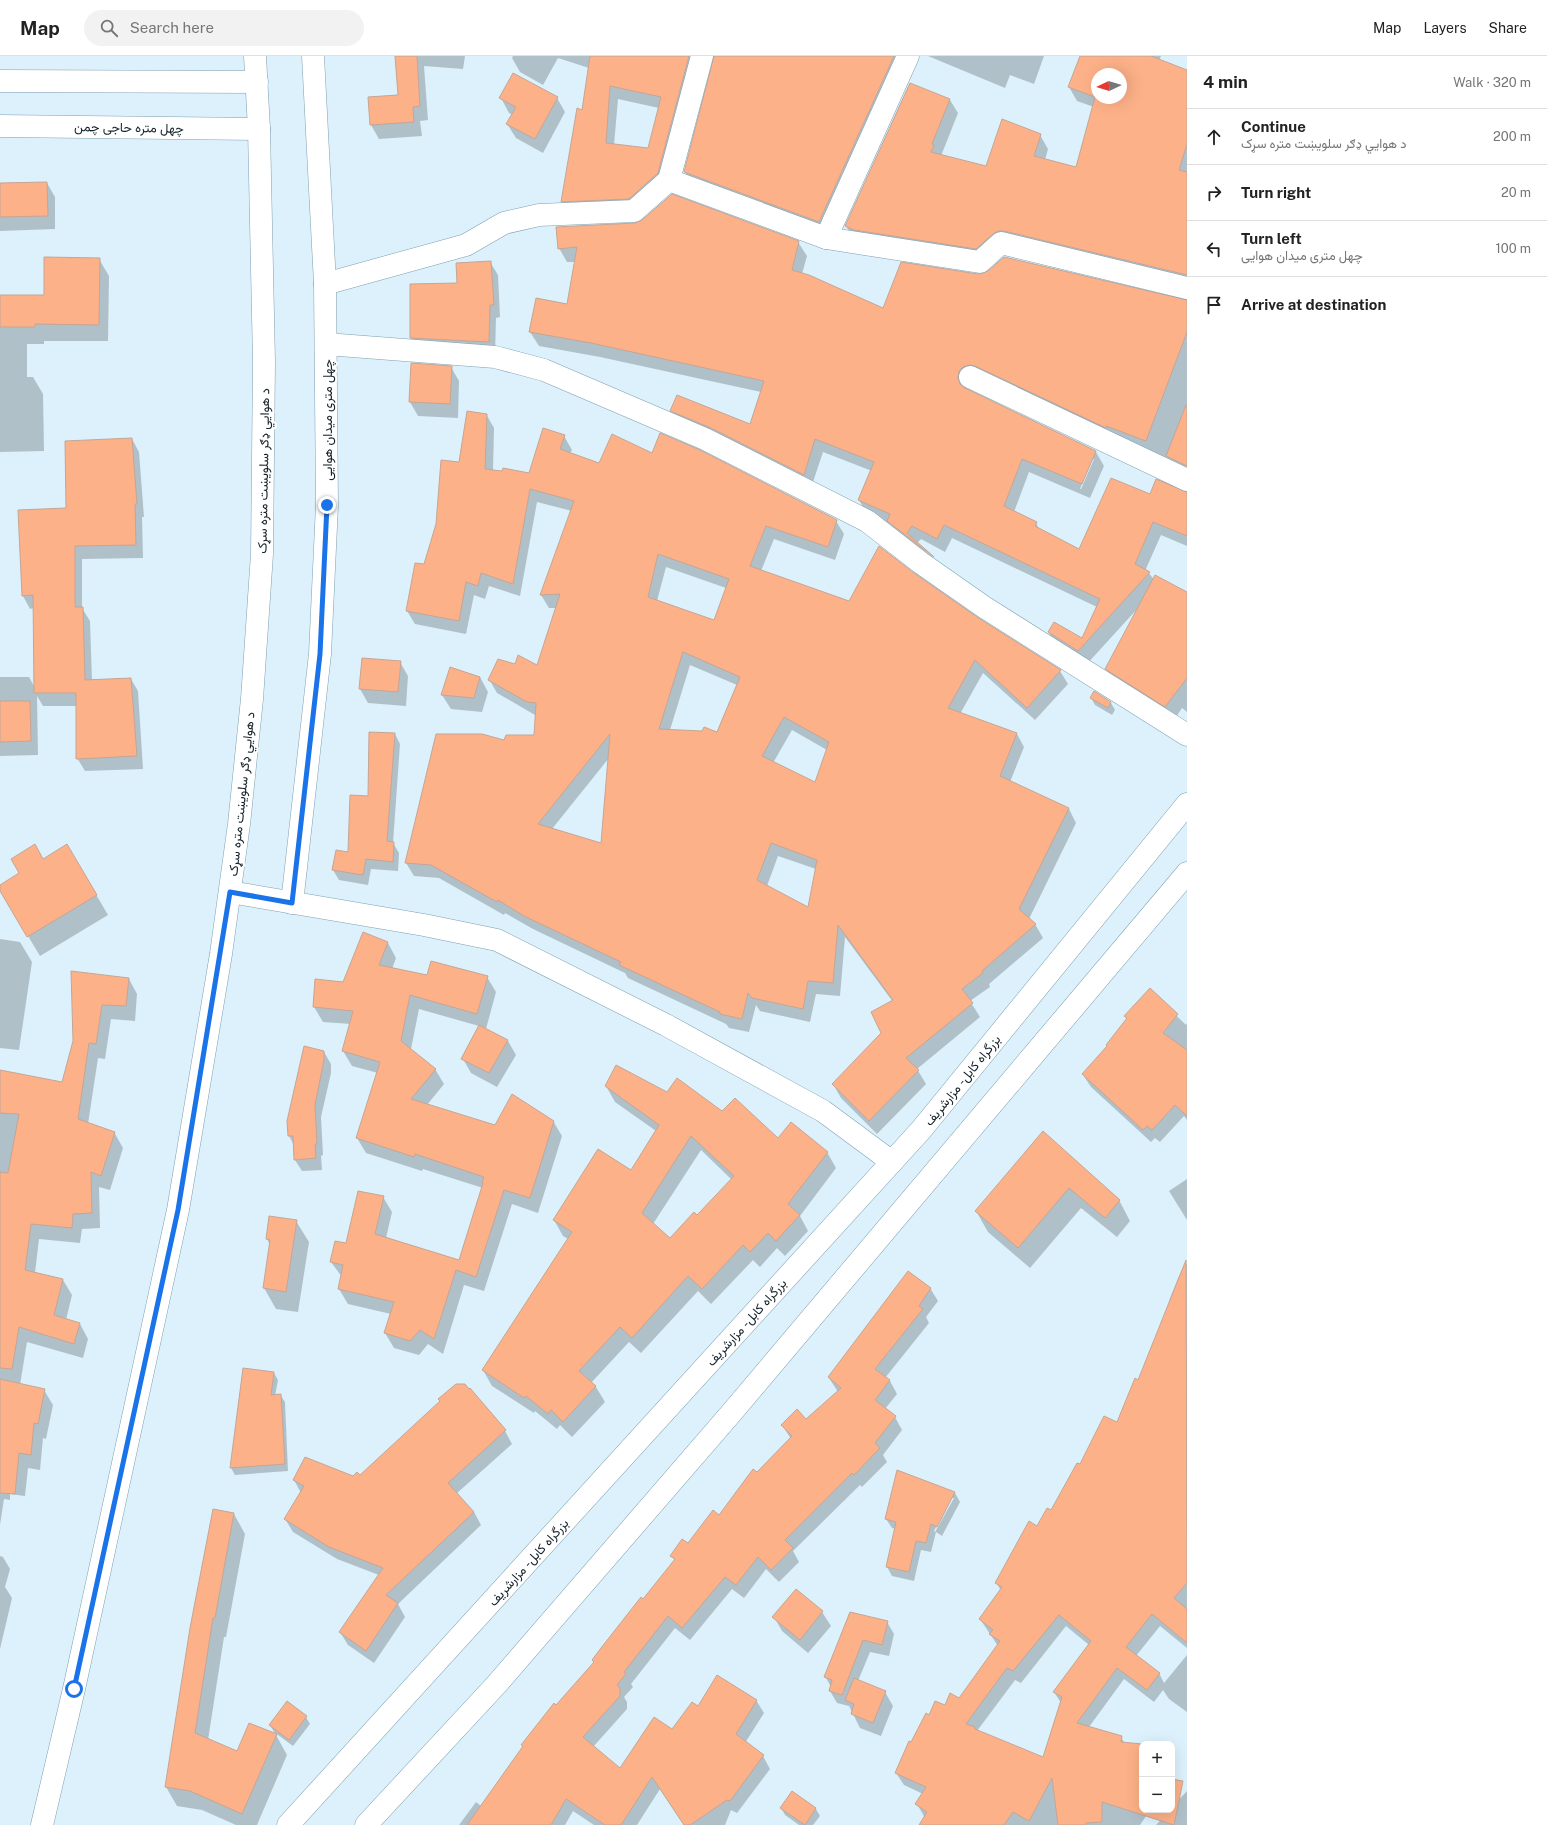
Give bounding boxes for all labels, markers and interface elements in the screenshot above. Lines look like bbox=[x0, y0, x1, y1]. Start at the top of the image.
search box bbox=[84, 10, 364, 46]
text: Map bbox=[20, 17, 60, 39]
icon: search bbox=[98, 17, 120, 39]
text: Search here bbox=[130, 19, 214, 36]
text: Map bbox=[1373, 20, 1401, 36]
text: Layers bbox=[1423, 20, 1467, 36]
text: Share bbox=[1489, 20, 1527, 36]
north arrow bbox=[1091, 68, 1127, 104]
text: 4 min bbox=[1203, 72, 1248, 92]
text: Walk · 320 m bbox=[1453, 75, 1531, 90]
text: Continue bbox=[1241, 118, 1306, 135]
street label: چهل متره حاجی چمن bbox=[74, 119, 184, 138]
icon: ahead bbox=[1203, 126, 1225, 148]
text: 200 m bbox=[1493, 129, 1531, 144]
text: د هوايي ډګر سلویښت متره سړک bbox=[1241, 136, 1407, 151]
icon: right bbox=[1203, 182, 1225, 204]
text: Turn right bbox=[1241, 184, 1311, 201]
text: 20 m bbox=[1501, 185, 1531, 200]
text: Turn left bbox=[1241, 230, 1302, 247]
icon: left bbox=[1203, 238, 1225, 260]
text: 100 m bbox=[1495, 241, 1531, 256]
text: چهل متری میدان هوایی bbox=[1241, 248, 1363, 263]
icon: arrive bbox=[1203, 294, 1225, 316]
text: Arrive at destination bbox=[1241, 296, 1386, 313]
street label: چهل متری میدان هوایی bbox=[320, 359, 337, 481]
street label: د هوايي ډګر سلویښت متره سړک bbox=[255, 388, 275, 554]
route end bbox=[318, 496, 336, 514]
street label: د هوايي ډګر سلویښت متره سړک bbox=[225, 711, 261, 877]
street label: بزرگراه کابل - مزارشریف bbox=[921, 1032, 1004, 1129]
street label: بزرگراه کابل - مزارشریف bbox=[703, 1275, 790, 1370]
street label: بزرگراه کابل - مزارشریف bbox=[485, 1515, 572, 1610]
route start bbox=[65, 1680, 83, 1698]
map controls bbox=[1139, 1741, 1175, 1813]
button: + bbox=[1139, 1741, 1175, 1777]
button: − bbox=[1139, 1777, 1175, 1813]

